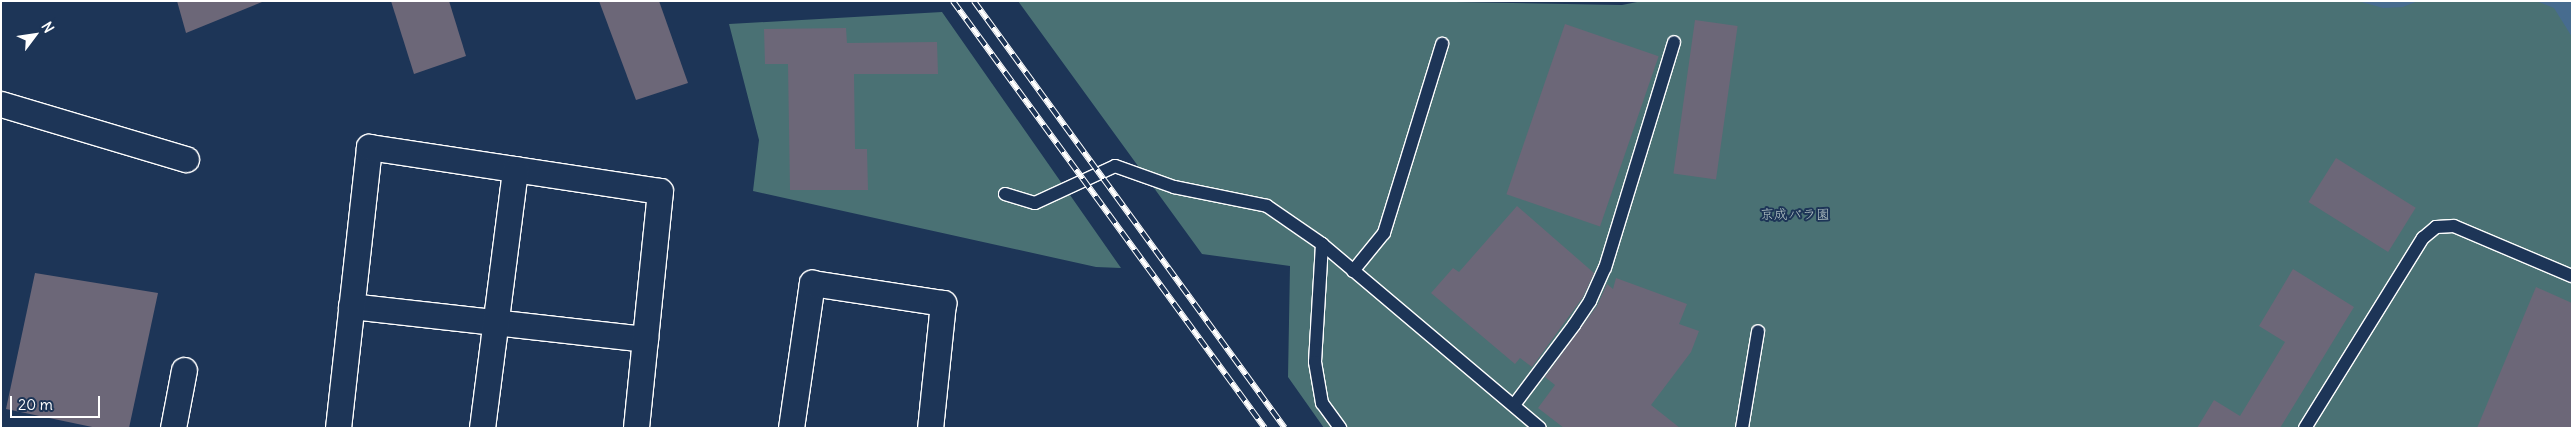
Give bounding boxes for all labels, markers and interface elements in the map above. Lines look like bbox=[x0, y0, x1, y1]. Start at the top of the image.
north arrow bbox=[10, 10, 60, 60]
text: N bbox=[38, 18, 58, 36]
park label: 京成バラ園 bbox=[1760, 206, 1830, 222]
scale bar bbox=[12, 386, 102, 418]
text: 20 m bbox=[18, 395, 53, 414]

